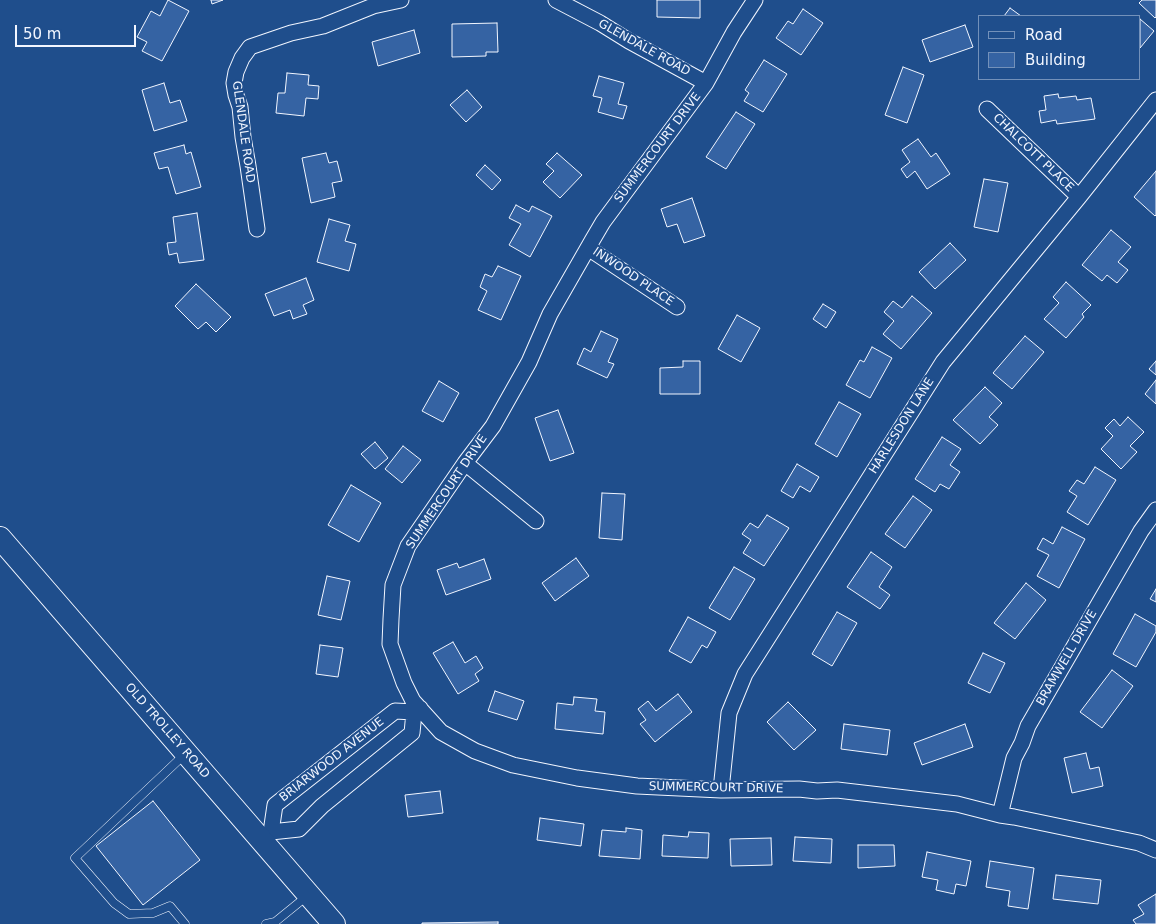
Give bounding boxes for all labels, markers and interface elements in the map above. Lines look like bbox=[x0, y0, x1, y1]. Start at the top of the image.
scale bar bbox=[18, 15, 139, 47]
legend bbox=[978, 15, 1141, 80]
street label: GLENDALE ROAD bbox=[596, 17, 692, 79]
text: 50 m bbox=[23, 25, 61, 43]
text: Road bbox=[1025, 26, 1063, 44]
text: Building bbox=[1025, 51, 1086, 69]
street label: GLENDALE ROAD bbox=[229, 80, 257, 184]
street label: SUMMERCOURT DRIVE bbox=[612, 90, 704, 206]
street label: CHALCOTT PLACE bbox=[990, 111, 1076, 195]
street label: INWOOD PLACE bbox=[590, 245, 676, 309]
street label: HARLESDON LANE bbox=[867, 375, 937, 477]
street label: SUMMERCOURT DRIVE bbox=[403, 432, 491, 552]
street label: BRAMWELL DRIVE bbox=[1034, 608, 1100, 708]
street label: OLD TROLLEY ROAD bbox=[122, 680, 212, 782]
street label: BRIARWOOD AVENUE bbox=[277, 715, 387, 805]
street label: SUMMERCOURT DRIVE bbox=[649, 780, 783, 796]

